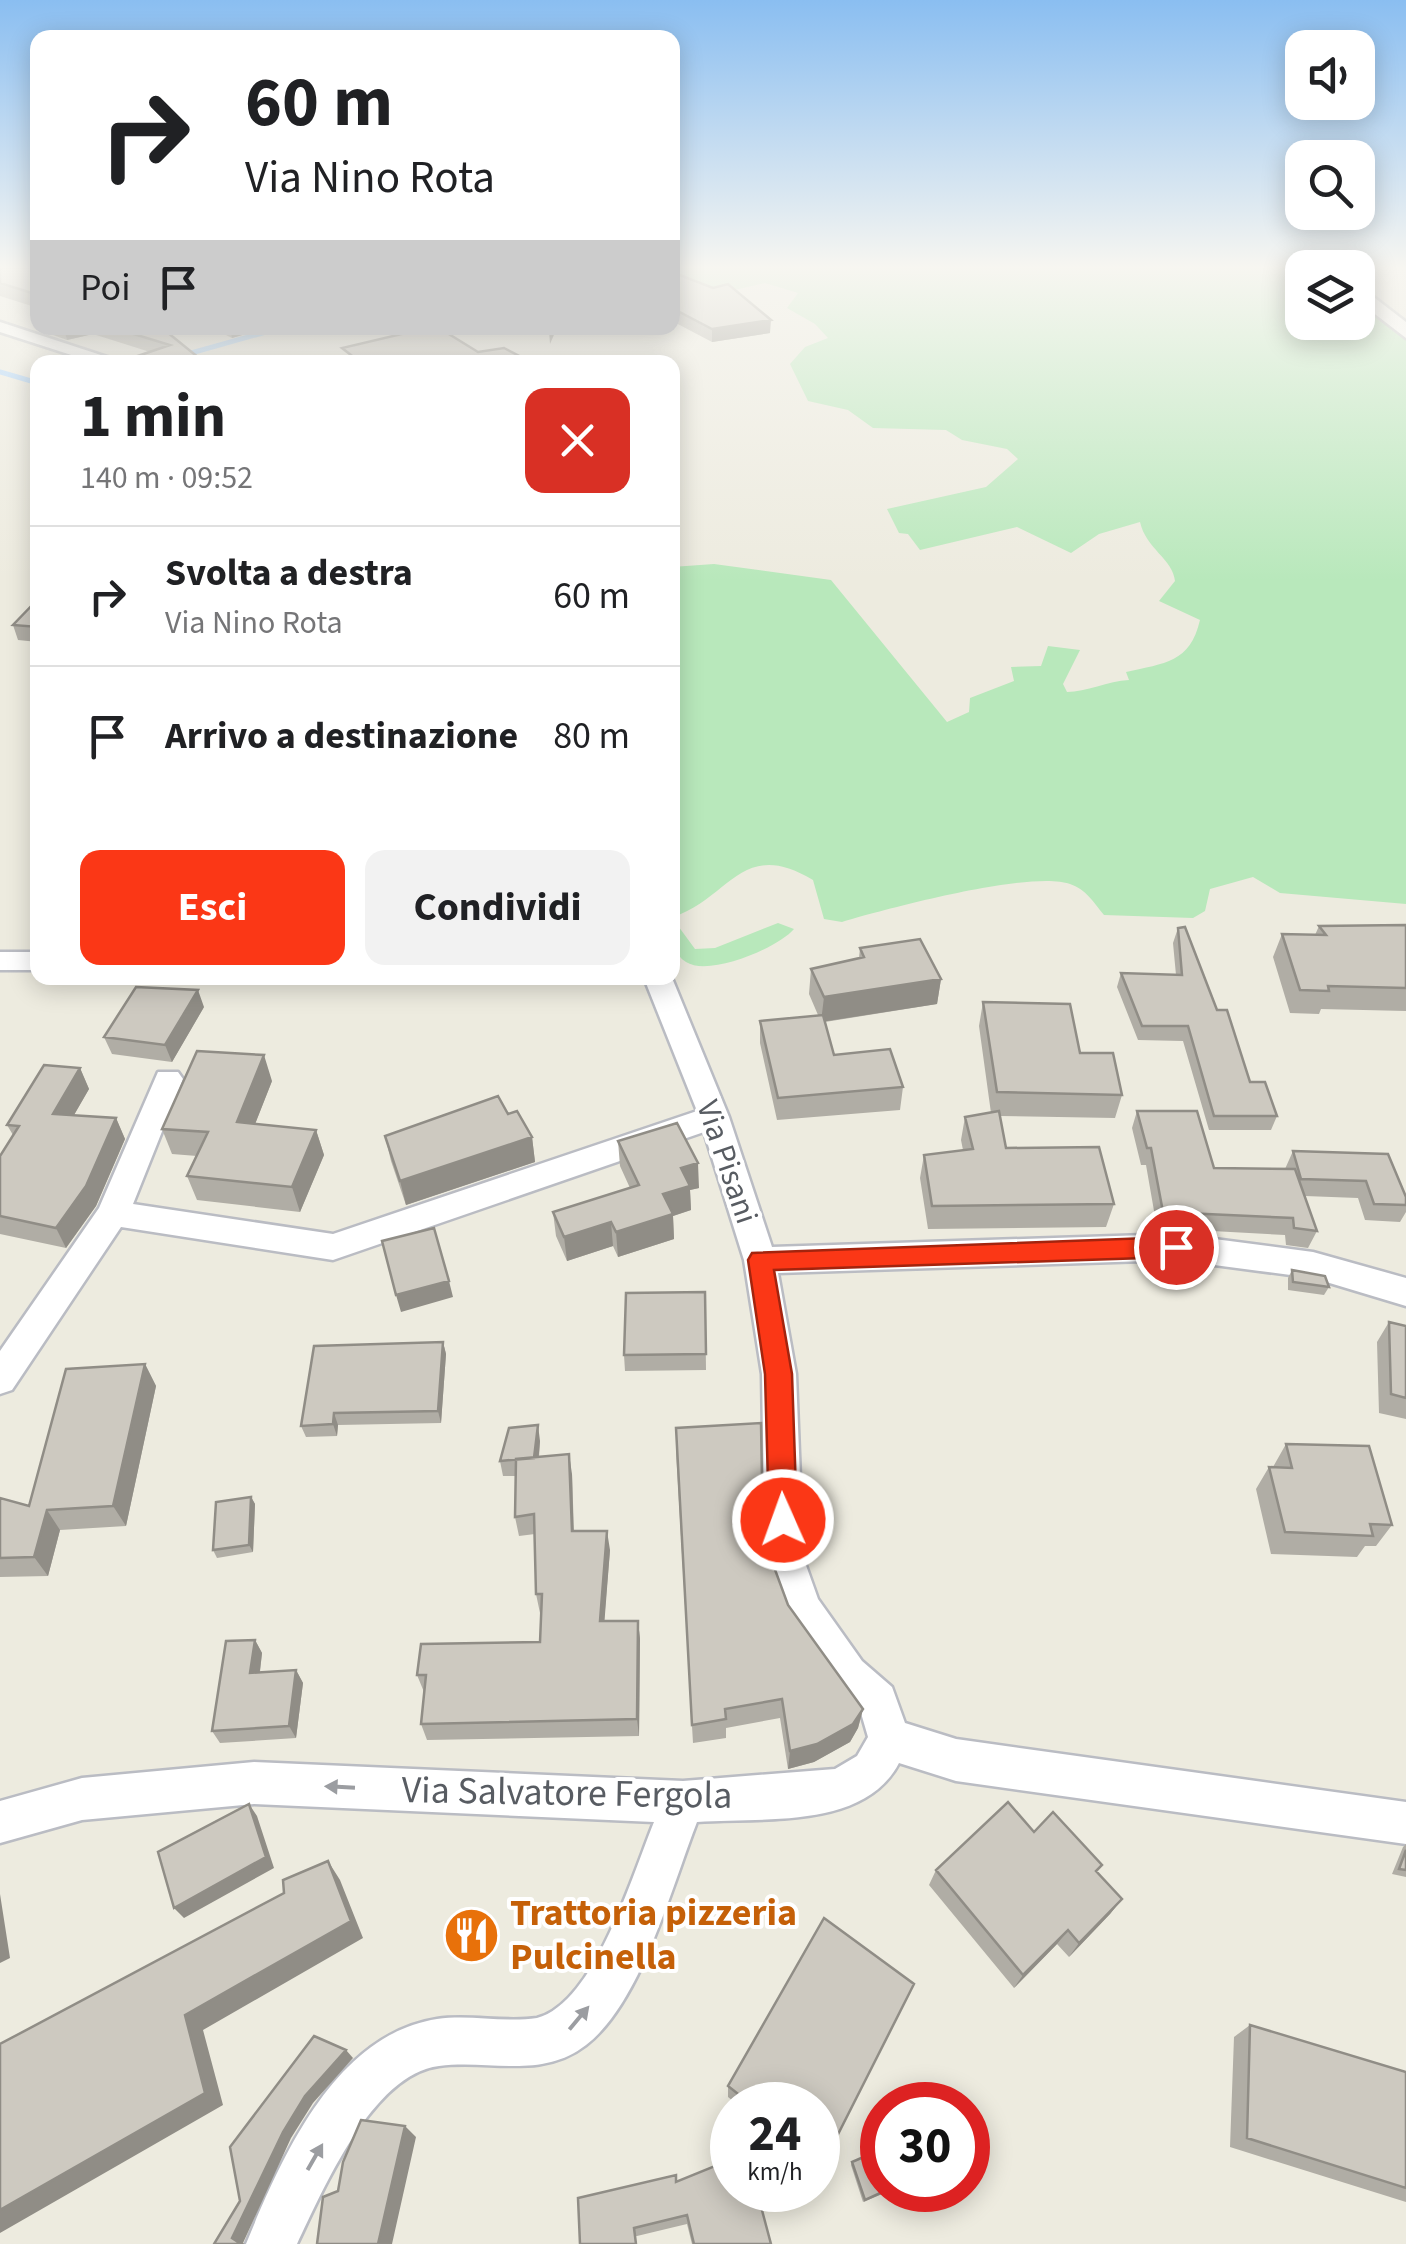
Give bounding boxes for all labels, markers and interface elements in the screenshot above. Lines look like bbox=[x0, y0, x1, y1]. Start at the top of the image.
map controls bbox=[1285, 30, 1375, 340]
button: sound bbox=[1285, 30, 1375, 120]
text: 60 m bbox=[245, 53, 393, 153]
icon: right bbox=[80, 70, 210, 200]
button: search bbox=[1285, 140, 1375, 230]
text: Via Nino Rota bbox=[245, 146, 495, 210]
button: layers bbox=[1285, 250, 1375, 340]
icon: arrive bbox=[151, 260, 206, 315]
text: Poi bbox=[80, 261, 131, 315]
text: 1 min bbox=[80, 375, 226, 460]
button: close bbox=[525, 388, 630, 493]
text: 140 m · 09:52 bbox=[80, 455, 253, 501]
text: Svolta a destra bbox=[165, 546, 413, 600]
icon: right bbox=[80, 569, 135, 624]
text: 60 m bbox=[553, 569, 630, 623]
text: Via Nino Rota bbox=[165, 600, 343, 646]
icon: arrive bbox=[80, 709, 135, 764]
text: Arrivo a destinazione bbox=[165, 709, 518, 763]
text: 80 m bbox=[553, 709, 630, 763]
button: Esci bbox=[80, 850, 345, 965]
button: Condividi bbox=[365, 850, 630, 965]
street label: Via Pisani bbox=[684, 1094, 770, 1230]
pin bbox=[1134, 1205, 1219, 1290]
icon: arrive bbox=[1149, 1220, 1204, 1275]
position arrow bbox=[731, 1468, 835, 1572]
street label: Via Salvatore Fergola bbox=[401, 1763, 733, 1823]
one-way arrow bbox=[324, 1779, 356, 1795]
place label: Trattoria pizzeria Pulcinella bbox=[510, 1886, 797, 1984]
restaurant icon: Trattoria pizzeria Pulcinella bbox=[441, 1905, 501, 1965]
one-way arrow bbox=[568, 2005, 590, 2030]
speed limit sign: 30 bbox=[860, 2082, 990, 2212]
text: 24 bbox=[749, 2099, 801, 2170]
one-way arrow bbox=[306, 2143, 324, 2171]
text: km/h bbox=[747, 2154, 803, 2190]

